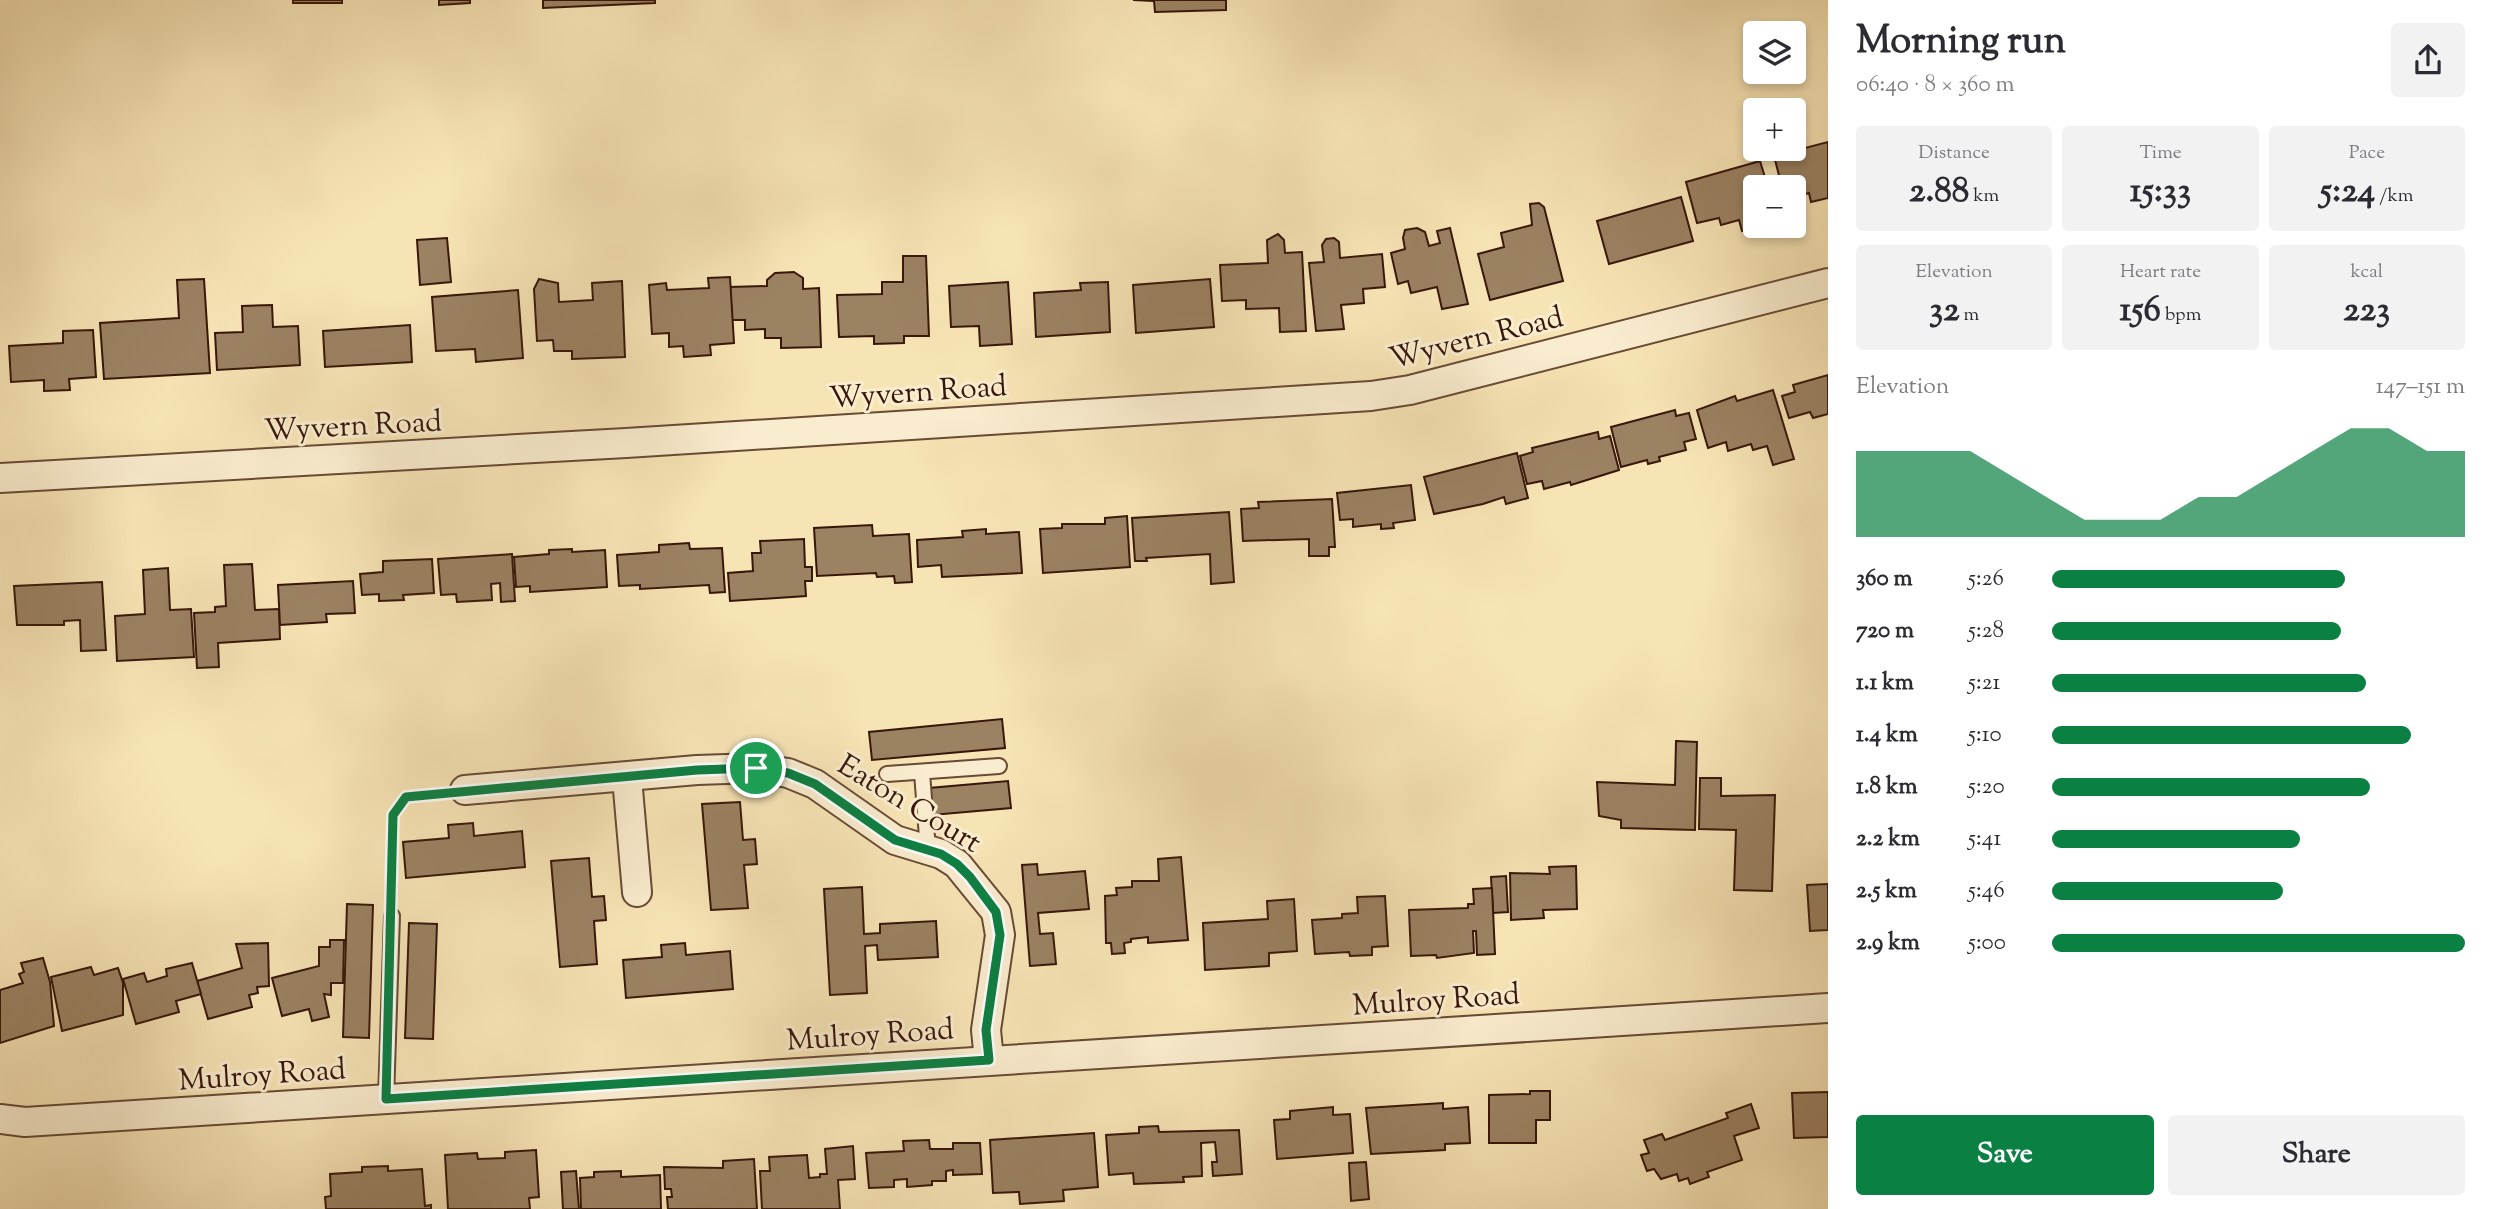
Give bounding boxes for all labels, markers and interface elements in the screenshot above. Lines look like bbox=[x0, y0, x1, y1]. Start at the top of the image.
text: Morning run bbox=[1856, 16, 2066, 70]
map controls bbox=[1743, 21, 1806, 238]
button: layers bbox=[1743, 21, 1806, 84]
button: share bbox=[2391, 23, 2465, 97]
text: 06:40 · 8 × 360 m bbox=[1856, 69, 2015, 102]
button: + bbox=[1743, 98, 1806, 161]
text: Distance bbox=[1918, 140, 1990, 167]
text: Time bbox=[2139, 140, 2182, 167]
text: Pace bbox=[2349, 140, 2385, 167]
text: 2.88 bbox=[1909, 167, 1969, 218]
text: 15:33 bbox=[2130, 167, 2191, 218]
text: 5:24 bbox=[2320, 167, 2375, 218]
button: − bbox=[1743, 175, 1806, 238]
text: km bbox=[1969, 183, 1999, 210]
text: /km bbox=[2375, 183, 2414, 210]
text: Elevation bbox=[1916, 259, 1993, 286]
text: Heart rate bbox=[2120, 259, 2201, 286]
text: kcal bbox=[2350, 259, 2383, 286]
text: 32 bbox=[1929, 286, 1960, 337]
text: 156 bbox=[2120, 286, 2161, 337]
text: 223 bbox=[2343, 286, 2390, 337]
street label: Wyvern Road bbox=[1385, 297, 1568, 382]
text: m bbox=[1960, 302, 1979, 329]
text: bpm bbox=[2161, 302, 2201, 329]
street label: Wyvern Road bbox=[828, 366, 1009, 421]
text: Elevation bbox=[1856, 371, 1949, 404]
text: 147–151 m bbox=[2376, 371, 2465, 404]
street label: Wyvern Road bbox=[263, 401, 443, 454]
text: 360 m bbox=[1856, 563, 1913, 596]
text: 5:26 bbox=[1968, 563, 2004, 596]
text: 720 m bbox=[1856, 615, 1914, 648]
text: 5:28 bbox=[1968, 615, 2004, 648]
text: 1.1 km bbox=[1856, 667, 1914, 700]
text: 5:21 bbox=[1968, 667, 2000, 700]
text: 1.4 km bbox=[1856, 719, 1918, 752]
text: 5:10 bbox=[1968, 719, 2002, 752]
pin bbox=[726, 738, 786, 798]
street label: Eaton Court bbox=[829, 745, 989, 865]
icon: arrive bbox=[737, 749, 775, 787]
text: 1.8 km bbox=[1856, 771, 1918, 804]
text: 5:20 bbox=[1968, 771, 2005, 804]
text: 2.2 km bbox=[1856, 823, 1920, 856]
text: 5:41 bbox=[1968, 823, 2001, 856]
text: 2.5 km bbox=[1856, 875, 1917, 908]
text: 5:46 bbox=[1968, 875, 2005, 908]
text: 2.9 km bbox=[1856, 927, 1920, 960]
text: 5:00 bbox=[1968, 927, 2006, 960]
street label: Mulroy Road bbox=[1351, 974, 1522, 1029]
street label: Mulroy Road bbox=[785, 1009, 956, 1064]
street label: Mulroy Road bbox=[177, 1049, 348, 1104]
button: Save bbox=[1856, 1115, 2154, 1195]
button: Share bbox=[2168, 1115, 2465, 1195]

